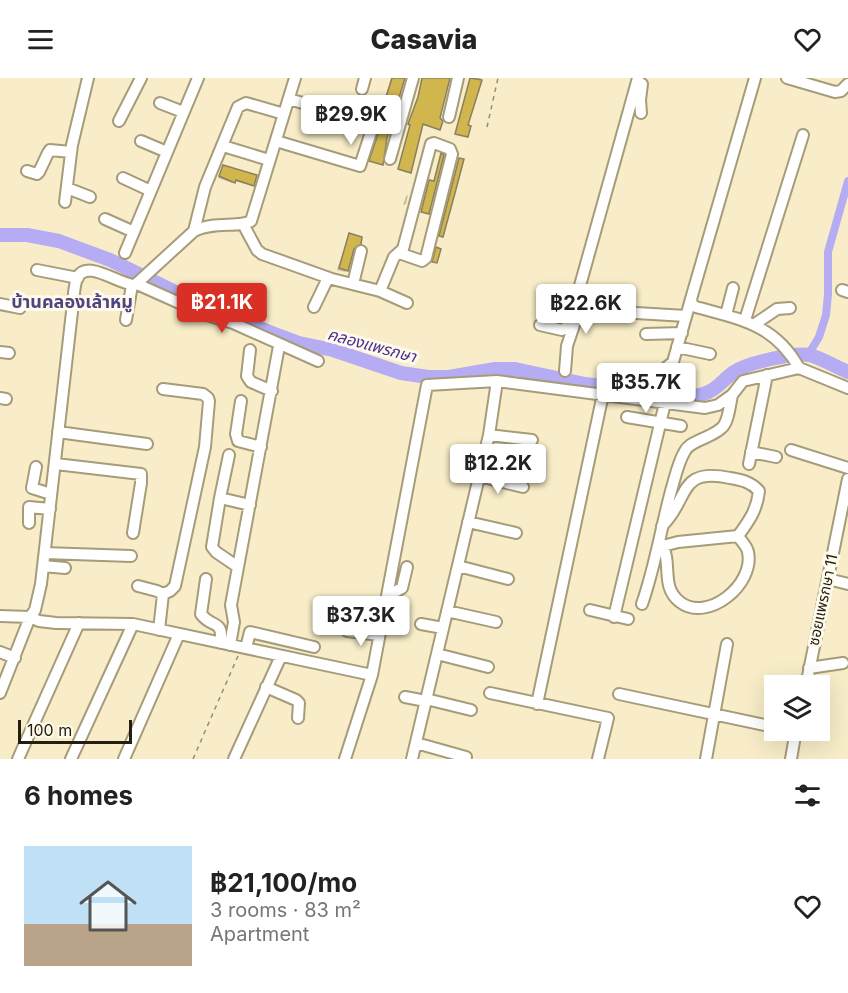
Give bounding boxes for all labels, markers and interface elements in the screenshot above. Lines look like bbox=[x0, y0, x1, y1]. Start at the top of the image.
icon: menu bbox=[24, 23, 57, 56]
text: Casavia bbox=[371, 23, 477, 56]
icon: heart bbox=[791, 23, 824, 56]
pin: ฿29.9K bbox=[302, 95, 400, 146]
text: ฿29.9K bbox=[315, 102, 387, 126]
pin: ฿21.1K bbox=[173, 283, 271, 334]
pin: ฿22.6K bbox=[537, 284, 635, 335]
text: ฿21.1K bbox=[191, 290, 253, 314]
district label: บ้านคลองเล้าหมู bbox=[11, 291, 133, 313]
text: ฿22.6K bbox=[550, 291, 622, 315]
water label: คลองแพรกษา bbox=[326, 324, 420, 367]
pin: ฿35.7K bbox=[597, 363, 695, 414]
text: ฿35.7K bbox=[611, 370, 681, 394]
pin: ฿12.2K bbox=[449, 444, 547, 495]
text: ฿12.2K bbox=[464, 451, 532, 475]
street label: ซอยแพรกษา 11 bbox=[804, 552, 841, 647]
pin: ฿37.3K bbox=[312, 596, 410, 647]
text: ฿37.3K bbox=[327, 603, 395, 627]
map controls bbox=[764, 675, 830, 741]
button: layers bbox=[764, 675, 830, 741]
scale bar bbox=[18, 717, 132, 744]
text: 100 m bbox=[27, 720, 72, 740]
icon: filters bbox=[791, 779, 824, 812]
text: 6 homes bbox=[24, 780, 133, 811]
text: ฿21,100/mo bbox=[210, 867, 357, 898]
icon: home bbox=[72, 870, 144, 942]
icon: heart bbox=[791, 890, 824, 923]
text: 3 rooms · 83 m² bbox=[210, 898, 361, 922]
text: Apartment bbox=[210, 922, 309, 946]

